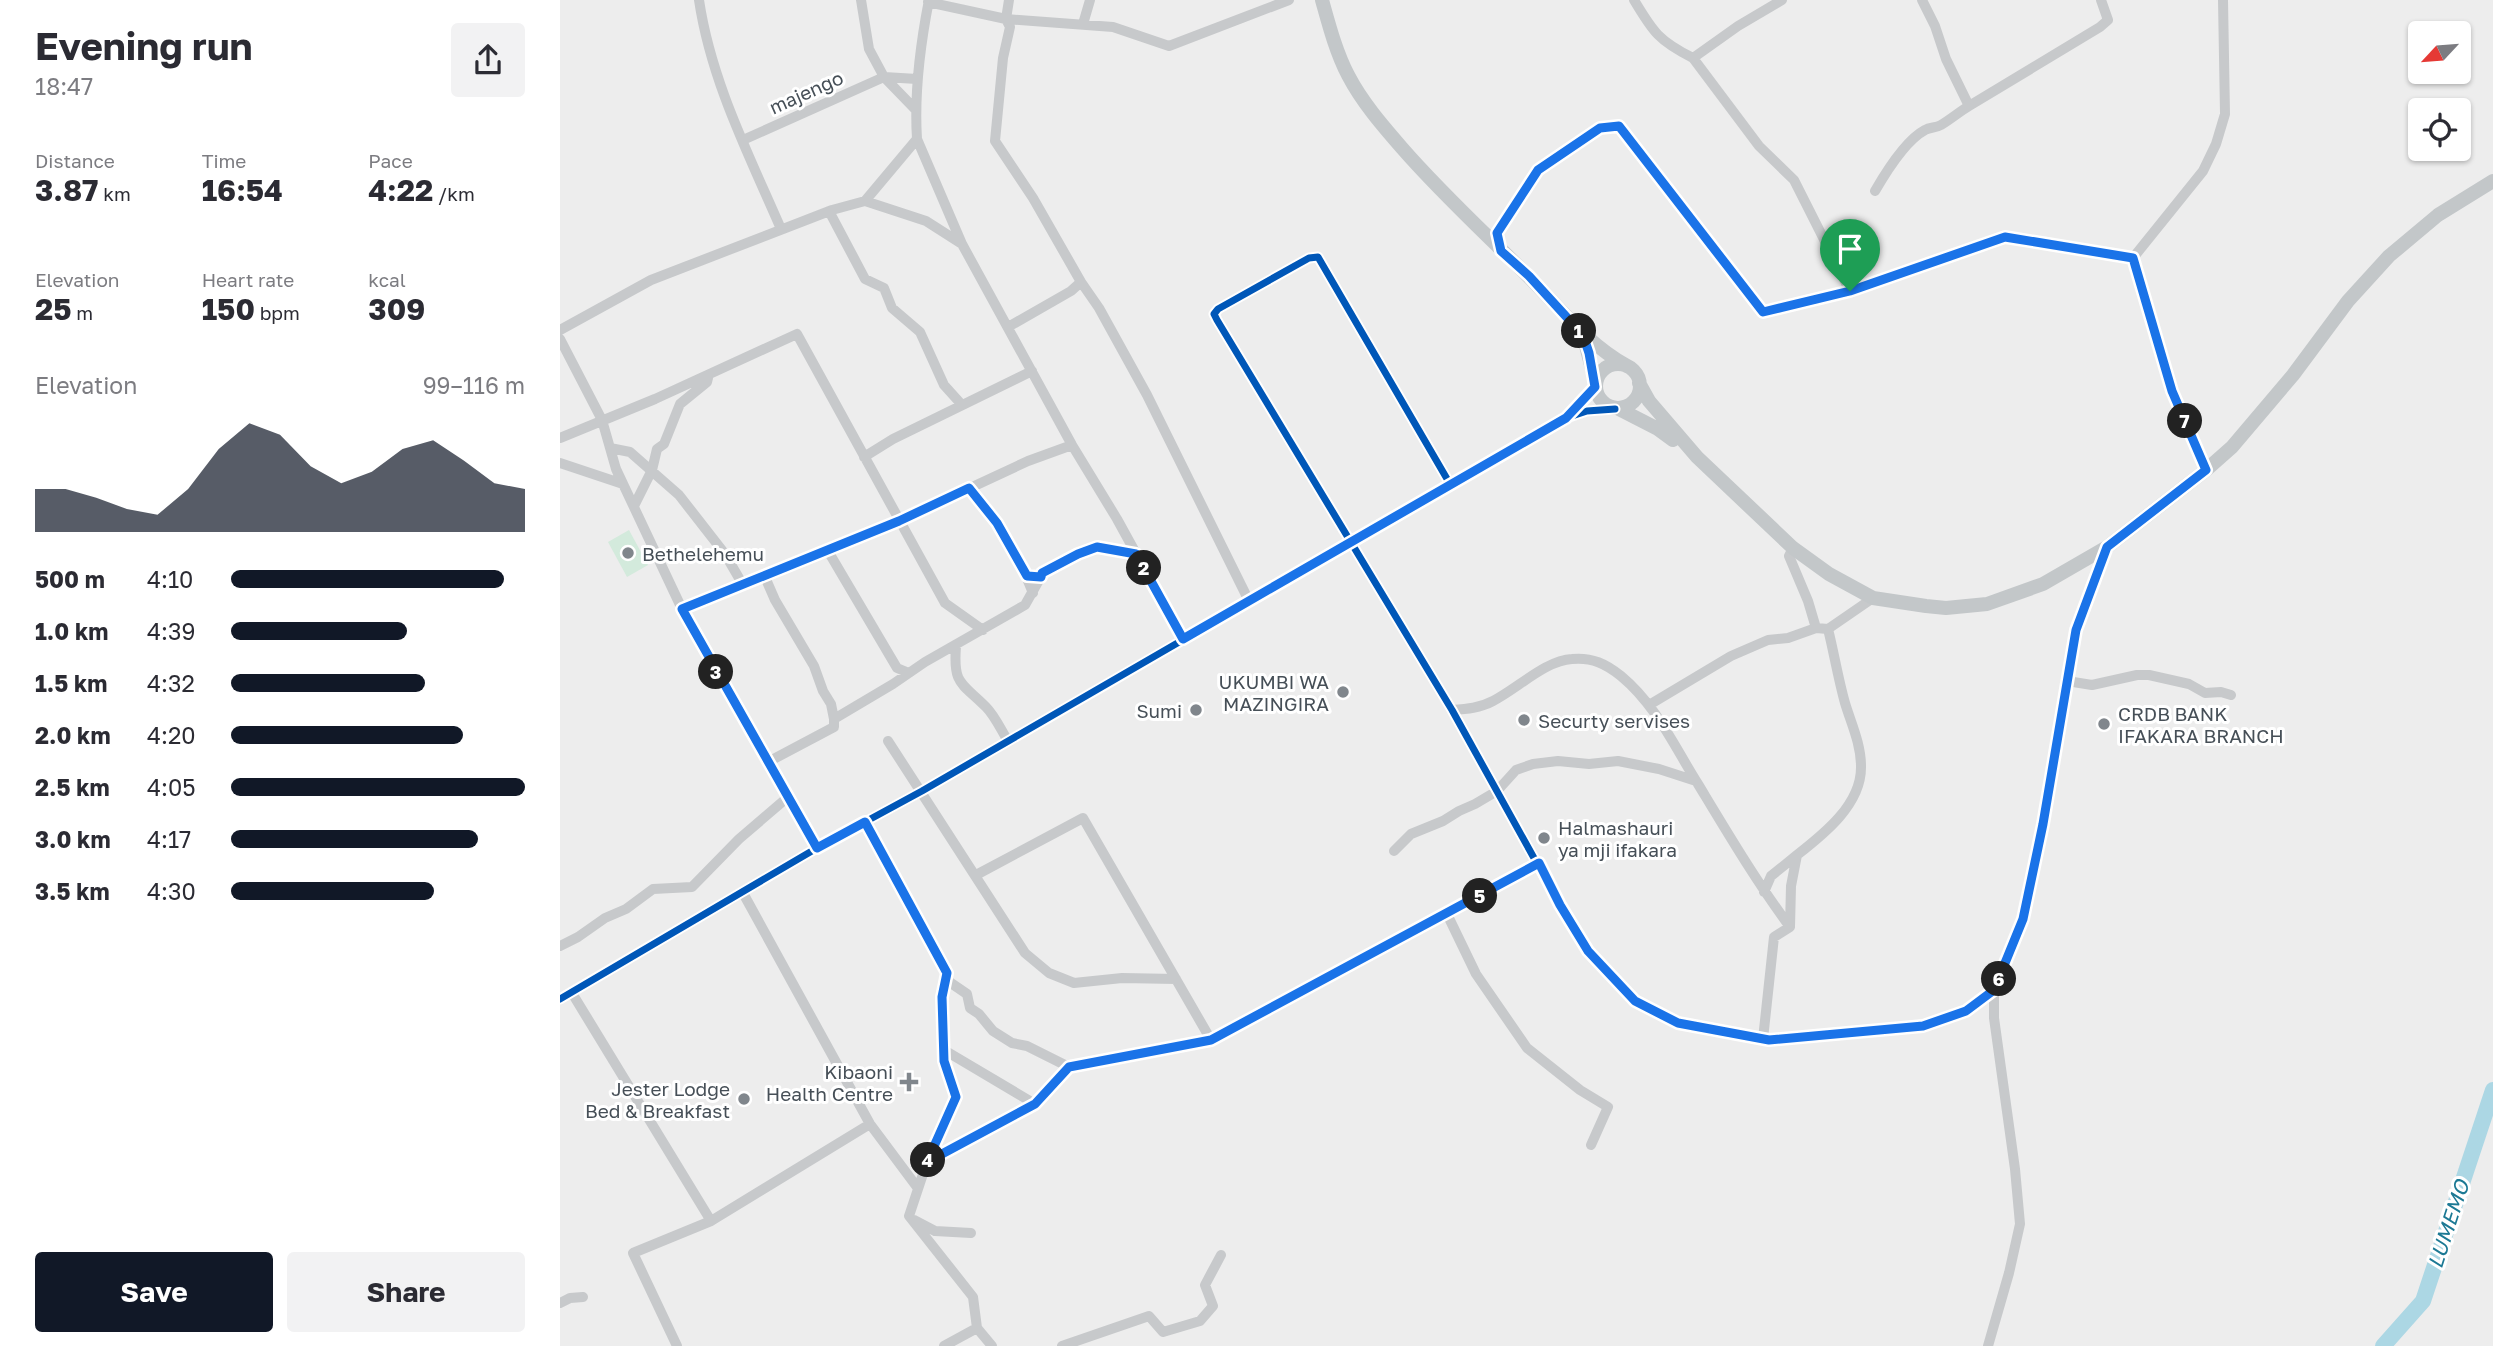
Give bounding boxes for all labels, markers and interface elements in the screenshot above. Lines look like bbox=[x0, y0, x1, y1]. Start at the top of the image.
north arrow bbox=[2408, 21, 2471, 84]
map controls bbox=[2408, 21, 2471, 161]
text: Evening run bbox=[35, 23, 253, 68]
button: share bbox=[451, 23, 525, 97]
street label: majengo bbox=[765, 66, 847, 118]
text: 18:47 bbox=[35, 72, 93, 100]
button: locate bbox=[2408, 98, 2471, 161]
text: Distance bbox=[35, 149, 115, 172]
text: Time bbox=[202, 149, 246, 172]
text: Pace bbox=[368, 149, 413, 172]
text: 3.87 bbox=[35, 172, 98, 208]
text: 16:54 bbox=[202, 172, 283, 208]
text: 4:22 bbox=[368, 172, 433, 208]
text: km bbox=[98, 182, 131, 205]
text: /km bbox=[433, 182, 475, 205]
pin bbox=[1820, 219, 1880, 291]
icon: arrive bbox=[1831, 230, 1869, 268]
text: Elevation bbox=[35, 268, 120, 291]
text: Heart rate bbox=[202, 268, 294, 291]
text: kcal bbox=[368, 268, 406, 291]
text: 25 bbox=[35, 291, 72, 327]
text: 150 bbox=[202, 291, 255, 327]
text: 309 bbox=[368, 291, 425, 327]
text: m bbox=[72, 301, 93, 324]
text: bpm bbox=[255, 301, 300, 324]
pin: 1 bbox=[1562, 314, 1596, 348]
text: 1 bbox=[1574, 319, 1583, 342]
text: Elevation bbox=[35, 371, 137, 399]
text: 99–116 m bbox=[423, 371, 525, 399]
pin: 7 bbox=[2168, 404, 2202, 438]
text: 7 bbox=[2179, 409, 2190, 432]
place label: Bethelehemu bbox=[642, 542, 764, 565]
marker: Bethelehemu bbox=[620, 545, 636, 561]
pin: 2 bbox=[1126, 550, 1162, 586]
text: 2 bbox=[1138, 556, 1149, 579]
text: 500 m bbox=[35, 565, 105, 593]
text: 4:10 bbox=[147, 565, 193, 593]
text: 1.0 km bbox=[35, 617, 108, 645]
text: 4:39 bbox=[147, 617, 195, 645]
pin: 3 bbox=[698, 654, 734, 690]
text: 3 bbox=[710, 660, 721, 683]
text: 1.5 km bbox=[35, 669, 107, 697]
text: 4:32 bbox=[147, 669, 195, 697]
place label: UKUMBI WA MAZINGIRA bbox=[1219, 670, 1329, 715]
marker: UKUMBI WA MAZINGIRA bbox=[1335, 684, 1351, 700]
place label: Sumi bbox=[1136, 699, 1182, 722]
marker: Sumi bbox=[1188, 702, 1204, 718]
place label: CRDB BANK IFAKARA BRANCH bbox=[2118, 702, 2284, 747]
place label: Securty servises bbox=[1538, 709, 1690, 732]
marker: Securty servises bbox=[1516, 712, 1532, 728]
marker: CRDB BANK IFAKARA BRANCH bbox=[2096, 716, 2112, 732]
text: 2.0 km bbox=[35, 721, 111, 749]
text: 4:20 bbox=[147, 721, 196, 749]
text: 2.5 km bbox=[35, 773, 110, 801]
text: 4:05 bbox=[147, 773, 196, 801]
place label: Halmashauri ya mji ifakara bbox=[1558, 816, 1677, 861]
text: 3.0 km bbox=[35, 825, 111, 853]
text: 4:17 bbox=[147, 825, 191, 853]
marker: Halmashauri ya mji ifakara bbox=[1536, 830, 1552, 846]
text: 3.5 km bbox=[35, 877, 110, 905]
text: 4:30 bbox=[147, 877, 196, 905]
pin: 5 bbox=[1462, 878, 1497, 914]
text: 5 bbox=[1474, 884, 1485, 907]
pin: 6 bbox=[1982, 962, 2016, 996]
text: 6 bbox=[1992, 967, 2005, 990]
place label: Kibaoni Health Centre bbox=[766, 1060, 893, 1105]
marker: Kibaoni Health Centre bbox=[899, 1072, 919, 1092]
place label: Jester Lodge Bed & Breakfast bbox=[585, 1077, 730, 1122]
marker: Jester Lodge Bed & Breakfast bbox=[736, 1091, 752, 1107]
pin: 4 bbox=[910, 1142, 946, 1178]
text: 4 bbox=[922, 1148, 933, 1171]
water label: LUMEMO bbox=[2422, 1175, 2475, 1271]
button: Save bbox=[35, 1252, 273, 1332]
button: Share bbox=[287, 1252, 525, 1332]

